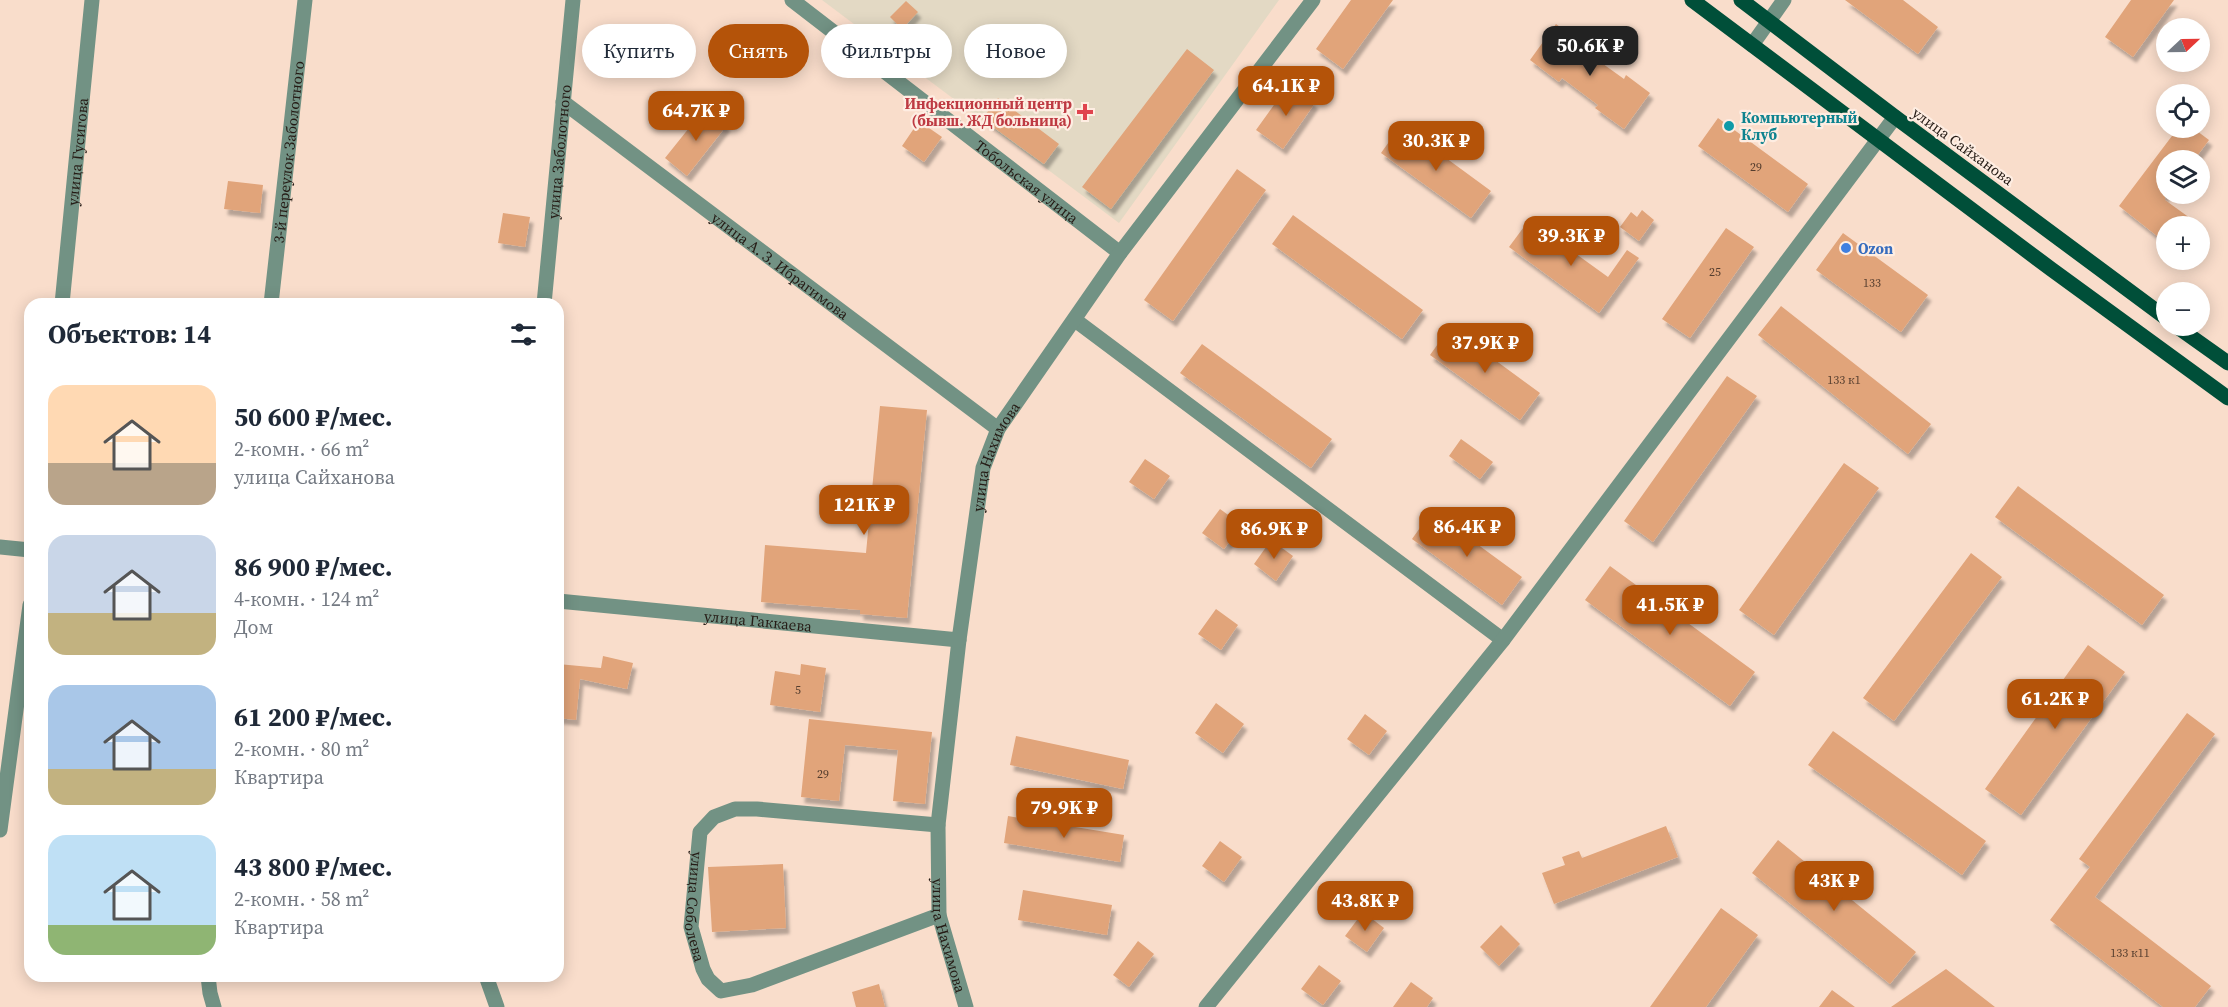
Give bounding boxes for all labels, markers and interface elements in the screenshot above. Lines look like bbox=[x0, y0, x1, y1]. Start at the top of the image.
north arrow bbox=[2156, 18, 2210, 72]
map controls bbox=[2156, 18, 2210, 336]
chip: Купить bbox=[582, 24, 696, 78]
chip: Снять bbox=[708, 24, 809, 78]
chip: Фильтры bbox=[821, 24, 952, 78]
chip: Новое bbox=[964, 24, 1067, 78]
pin: 50.6K ₽ bbox=[1535, 26, 1645, 77]
text: 50.6K ₽ bbox=[1556, 31, 1624, 59]
street label: 3-й переулок Заболотного bbox=[267, 60, 309, 244]
pin: 64.1K ₽ bbox=[1231, 66, 1341, 117]
text: 64.1K ₽ bbox=[1252, 71, 1320, 99]
street label: улица Заболотного bbox=[542, 83, 575, 220]
button: locate bbox=[2156, 84, 2210, 138]
pin: 64.7K ₽ bbox=[641, 91, 751, 142]
place label: Инфекционный центр (бывш. ЖД больница) bbox=[904, 93, 1072, 131]
street label: улица Гусигова bbox=[61, 96, 93, 207]
text: 64.7K ₽ bbox=[662, 96, 730, 124]
street label: улица Сайханова bbox=[1908, 102, 2018, 190]
marker: Инфекционный центр (бывш. ЖД больница) bbox=[1076, 103, 1094, 121]
place label: Компьютерный Клуб bbox=[1741, 107, 1858, 145]
marker: Компьютерный Клуб bbox=[1722, 119, 1736, 133]
pin: 30.3K ₽ bbox=[1381, 121, 1491, 172]
text: 30.3K ₽ bbox=[1402, 126, 1470, 154]
street label: Тобольская улица bbox=[971, 135, 1084, 228]
button: layers bbox=[2156, 150, 2210, 204]
house number: 29 bbox=[1750, 159, 1762, 175]
street label: улица А. З. Ибрагимова bbox=[707, 207, 854, 324]
pin: 39.3K ₽ bbox=[1516, 216, 1626, 267]
button: + bbox=[2156, 216, 2210, 270]
text: 39.3K ₽ bbox=[1537, 221, 1605, 249]
place label: Ozon bbox=[1858, 238, 1893, 259]
marker: Ozon bbox=[1839, 241, 1853, 255]
house number: 25 bbox=[1709, 264, 1721, 280]
house number: 133 bbox=[1863, 275, 1881, 291]
button: − bbox=[2156, 282, 2210, 336]
text: Объектов: 14 bbox=[48, 316, 211, 352]
icon: filters bbox=[507, 318, 540, 351]
pin: 37.9K ₽ bbox=[1430, 323, 1540, 374]
text: 37.9K ₽ bbox=[1451, 328, 1519, 356]
house number: 133 к1 bbox=[1827, 372, 1861, 388]
street label: улица Нахимова bbox=[967, 397, 1025, 513]
text: 50 600 ₽/мес. bbox=[234, 399, 393, 435]
icon: home bbox=[96, 409, 168, 481]
text: 2-комн. · 66 m² bbox=[234, 435, 369, 463]
text: улица Сайханова bbox=[234, 463, 395, 491]
pin: 121K ₽ bbox=[815, 485, 913, 536]
text: 121K ₽ bbox=[833, 490, 895, 518]
pin: 86.4K ₽ bbox=[1412, 507, 1522, 558]
pin: 86.9K ₽ bbox=[1219, 509, 1329, 560]
text: 86.4K ₽ bbox=[1433, 512, 1501, 540]
text: 86.9K ₽ bbox=[1240, 514, 1308, 542]
text: 86 900 ₽/мес. bbox=[234, 549, 393, 585]
icon: home bbox=[96, 559, 168, 631]
text: 4-комн. · 124 m² bbox=[234, 585, 379, 613]
pin: 41.5K ₽ bbox=[1615, 585, 1725, 636]
text: 41.5K ₽ bbox=[1636, 590, 1704, 618]
street label: улица Гаккаева bbox=[703, 605, 813, 636]
text: Дом bbox=[234, 613, 273, 641]
pin: 61.2K ₽ bbox=[2000, 679, 2110, 730]
house number: 5 bbox=[795, 682, 801, 698]
text: 61.2K ₽ bbox=[2021, 684, 2089, 712]
text: 61 200 ₽/мес. bbox=[234, 699, 393, 735]
icon: home bbox=[96, 709, 168, 781]
text: 2-комн. · 80 m² bbox=[234, 735, 369, 763]
text: Квартира bbox=[234, 763, 324, 791]
house number: 29 bbox=[817, 766, 829, 782]
pin: 79.9K ₽ bbox=[1009, 788, 1119, 839]
text: 79.9K ₽ bbox=[1030, 793, 1098, 821]
text: 43 800 ₽/мес. bbox=[234, 849, 393, 885]
street label: улица Соболева bbox=[680, 851, 711, 964]
icon: home bbox=[96, 859, 168, 931]
pin: 43K ₽ bbox=[1792, 861, 1876, 912]
text: 43K ₽ bbox=[1809, 866, 1859, 894]
street label: улица Нахимова bbox=[928, 878, 972, 995]
pin: 43.8K ₽ bbox=[1310, 881, 1420, 932]
text: 2-комн. · 58 m² bbox=[234, 885, 369, 913]
text: 43.8K ₽ bbox=[1331, 886, 1399, 914]
text: Квартира bbox=[234, 913, 324, 941]
house number: 133 к11 bbox=[2110, 945, 2150, 961]

